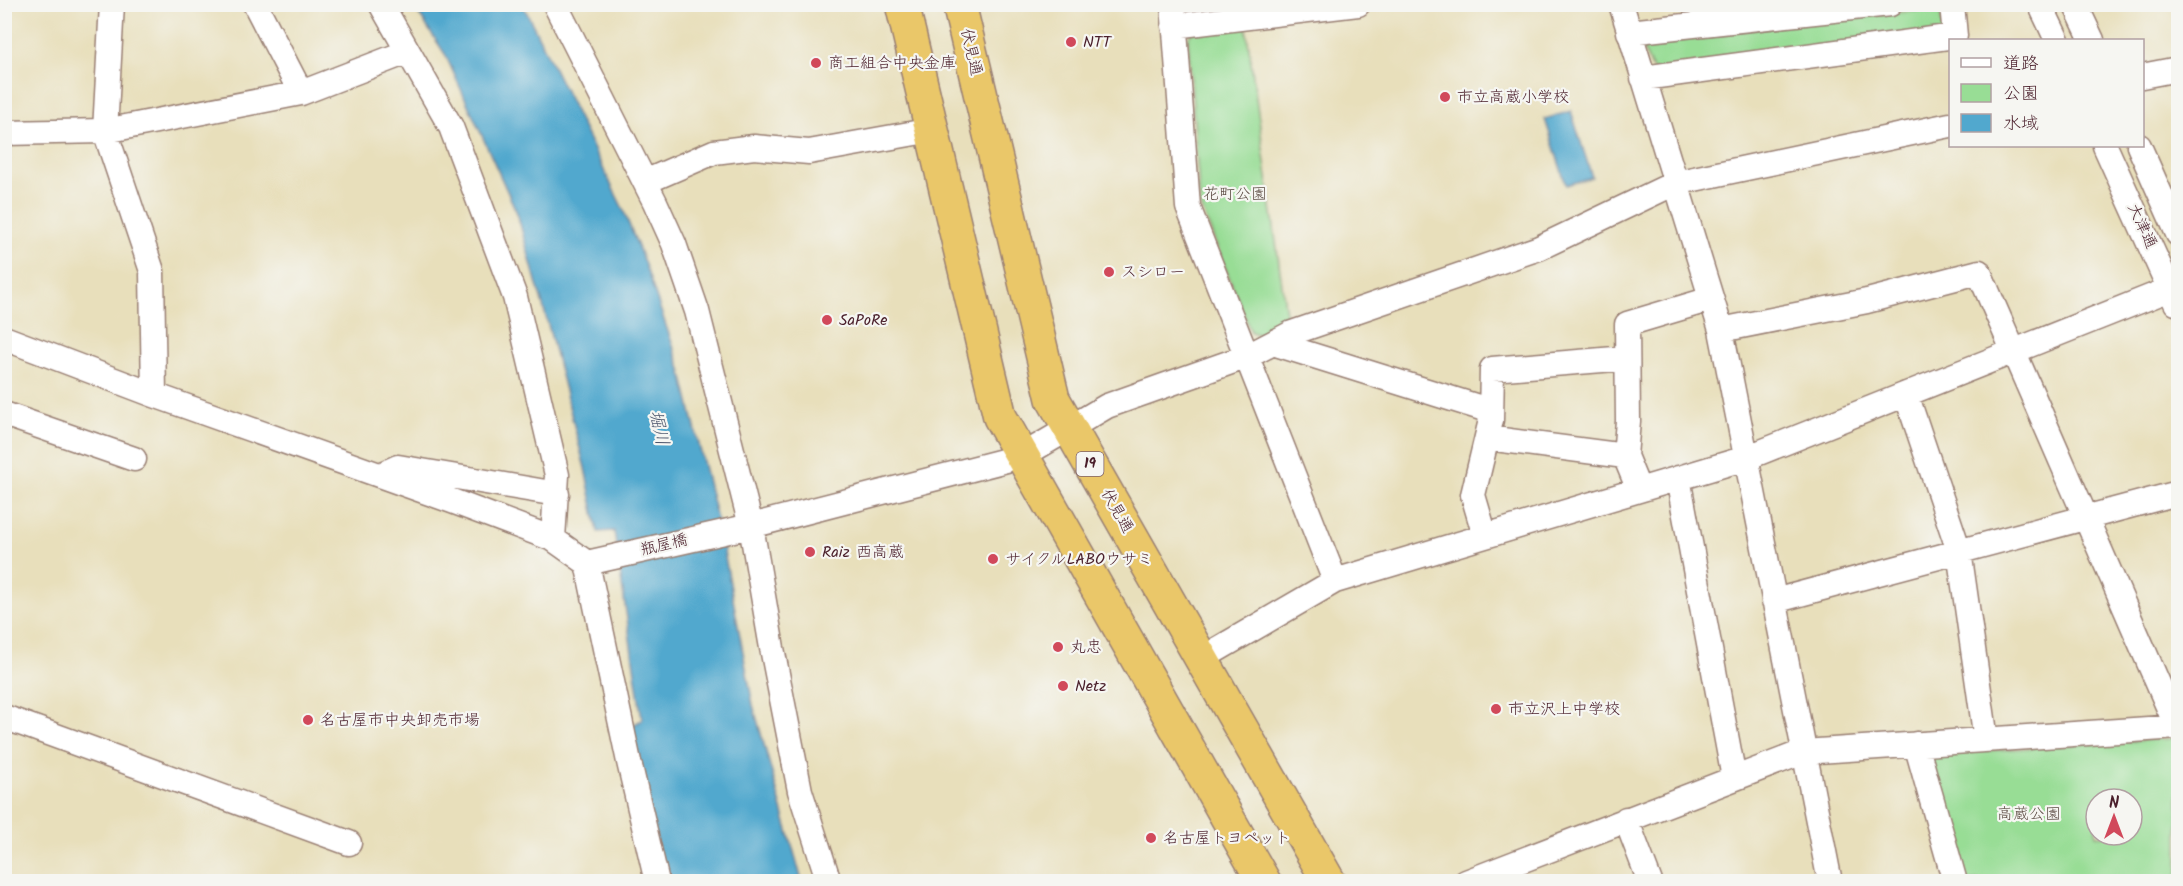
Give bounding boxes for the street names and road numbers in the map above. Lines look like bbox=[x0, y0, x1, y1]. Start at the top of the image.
street label: 伏見通 bbox=[953, 26, 989, 78]
street label: 大津通 bbox=[2121, 199, 2163, 253]
road number: 19 bbox=[1076, 452, 1104, 476]
street label: 伏見通 bbox=[1094, 484, 1140, 538]
street label: 瓶屋橋 bbox=[638, 527, 690, 563]

